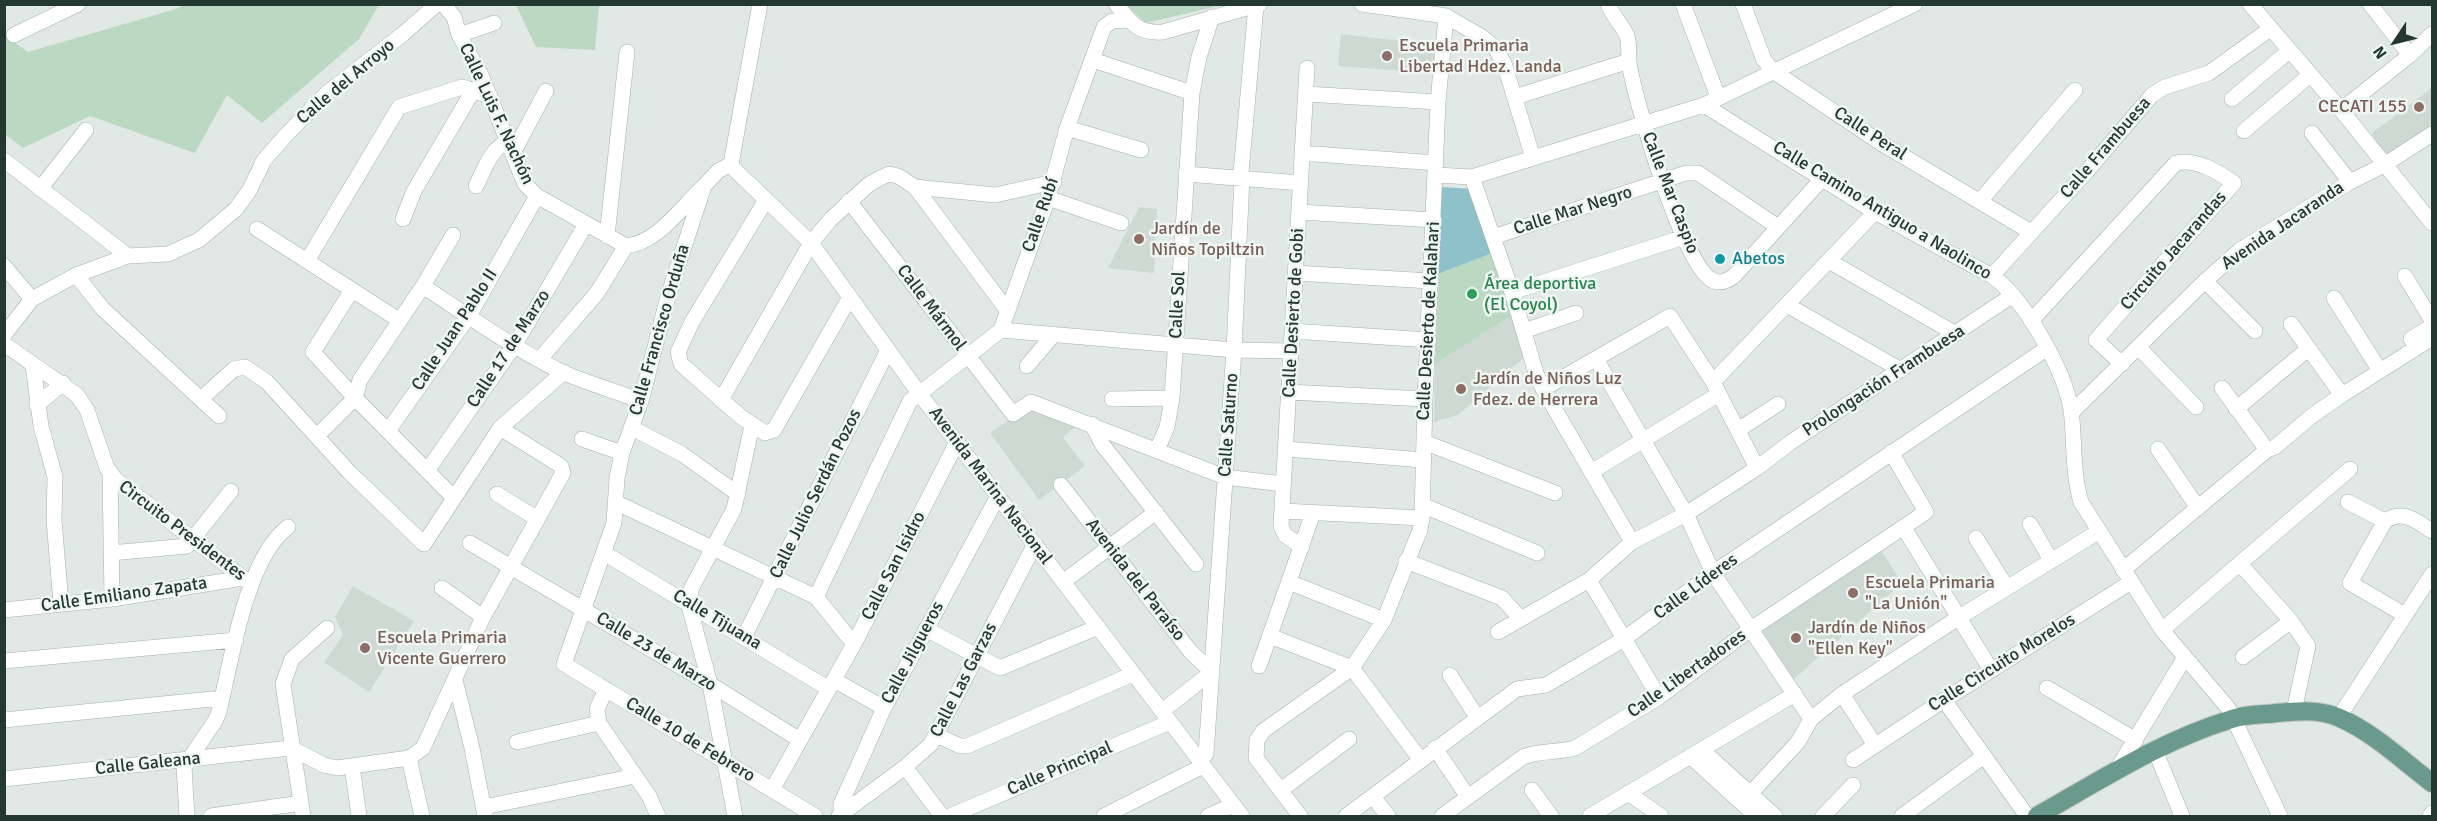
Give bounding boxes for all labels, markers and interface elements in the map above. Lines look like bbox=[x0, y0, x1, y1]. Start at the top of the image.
north arrow bbox=[2365, 12, 2425, 72]
street label: Calle del Arroyo bbox=[293, 35, 399, 129]
place label: Escuela Primaria Libertad Hdez. Landa bbox=[1399, 35, 1562, 78]
street label: Calle Luis F. Nachón bbox=[454, 40, 538, 188]
text: N bbox=[2369, 42, 2392, 63]
marker: Escuela Primaria Libertad Hdez. Landa bbox=[1380, 49, 1394, 63]
street label: Calle Frambuesa bbox=[2056, 93, 2156, 203]
place label: CECATI 155 bbox=[2318, 96, 2407, 118]
marker: CECATI 155 bbox=[2412, 100, 2426, 114]
street label: Calle Peral bbox=[1829, 102, 1911, 166]
street label: Calle Mar Caspio bbox=[1637, 129, 1703, 257]
street label: Calle Camino Antiguo a Naolinco bbox=[1769, 137, 1995, 285]
street label: Calle Rubí bbox=[1018, 175, 1064, 255]
street label: Avenida Jacaranda bbox=[2218, 177, 2348, 275]
street label: Calle Mar Negro bbox=[1511, 182, 1635, 240]
street label: Circuito Jacarandas bbox=[2116, 187, 2232, 315]
place label: Jardín de Niños Topiltzin bbox=[1151, 218, 1265, 260]
street label: Calle Desierto de Kalahari bbox=[1413, 221, 1445, 421]
street label: Calle Desierto de Gobi bbox=[1279, 228, 1309, 398]
marker: Jardín de Niños Topiltzin bbox=[1132, 232, 1146, 246]
street label: Calle Francisco Orduña bbox=[625, 242, 695, 418]
place label: Abetos bbox=[1732, 248, 1785, 270]
marker: Abetos bbox=[1713, 252, 1727, 266]
street label: Calle Mármol bbox=[892, 261, 970, 355]
street label: Calle Juan Pablo II bbox=[407, 265, 503, 395]
street label: Calle Sol bbox=[1165, 271, 1191, 339]
place label: Área deportiva (El Coyol) bbox=[1484, 273, 1596, 316]
street label: Calle 17 de Marzo bbox=[463, 286, 555, 412]
marker: Área deportiva (El Coyol) bbox=[1465, 287, 1479, 301]
street label: Prolongación Frambuesa bbox=[1799, 320, 1969, 442]
place label: Jardín de Niños Luz Fdez. de Herrera bbox=[1473, 368, 1622, 410]
street label: Calle Saturno bbox=[1215, 372, 1243, 478]
marker: Jardín de Niños Luz Fdez. de Herrera bbox=[1454, 382, 1468, 396]
street label: Avenida Marina Nacional bbox=[924, 403, 1056, 569]
street label: Calle Julio Serdán Pozos bbox=[766, 406, 866, 582]
street label: Circuito Presidentes bbox=[114, 476, 250, 586]
street label: Calle San Isidro bbox=[857, 508, 931, 624]
street label: Avenida del Paraíso bbox=[1080, 514, 1190, 646]
street label: Calle Líderes bbox=[1650, 549, 1742, 625]
place label: Escuela Primaria "La Unión" bbox=[1865, 572, 1995, 614]
street label: Calle Emiliano Zapata bbox=[39, 573, 209, 617]
street label: Calle Tijuana bbox=[669, 585, 765, 655]
marker: Escuela Primaria "La Unión" bbox=[1846, 586, 1860, 600]
street label: Calle Jilgueros bbox=[877, 598, 949, 708]
street label: Calle 23 de Marzo bbox=[592, 608, 720, 696]
street label: Calle Circuito Morelos bbox=[1925, 609, 2079, 717]
place label: Jardín de Niños "Ellen Key" bbox=[1808, 617, 1926, 660]
street label: Calle Las Garzas bbox=[926, 619, 1002, 741]
street label: Calle Libertadores bbox=[1624, 625, 1750, 723]
place label: Escuela Primaria Vicente Guerrero bbox=[377, 627, 507, 670]
marker: Jardín de Niños "Ellen Key" bbox=[1789, 631, 1803, 645]
marker: Escuela Primaria Vicente Guerrero bbox=[358, 641, 372, 655]
street label: Calle 10 de Febrero bbox=[621, 693, 759, 787]
street label: Calle Principal bbox=[1004, 737, 1116, 801]
street label: Calle Galeana bbox=[94, 748, 202, 780]

